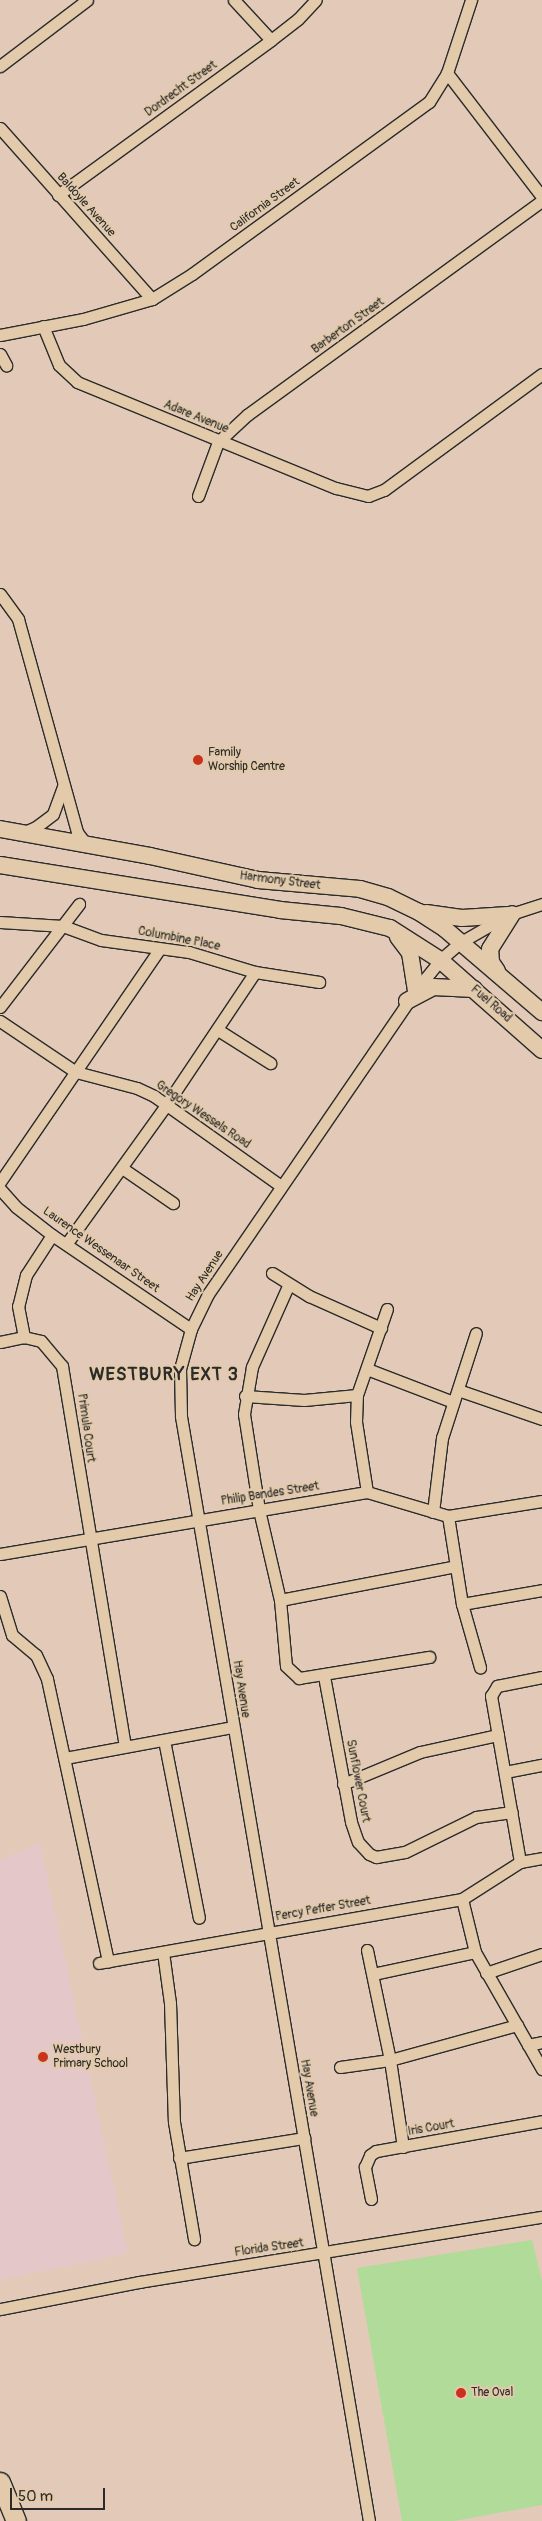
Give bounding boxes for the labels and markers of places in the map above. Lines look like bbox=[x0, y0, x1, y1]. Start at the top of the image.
place label: Family Worship Centre bbox=[208, 746, 285, 774]
marker: Family Worship Centre bbox=[192, 754, 204, 766]
place label: Westbury Primary School bbox=[53, 2043, 128, 2071]
marker: Westbury Primary School bbox=[37, 2051, 49, 2063]
place label: The Oval bbox=[471, 2386, 513, 2400]
marker: The Oval bbox=[455, 2387, 467, 2399]

